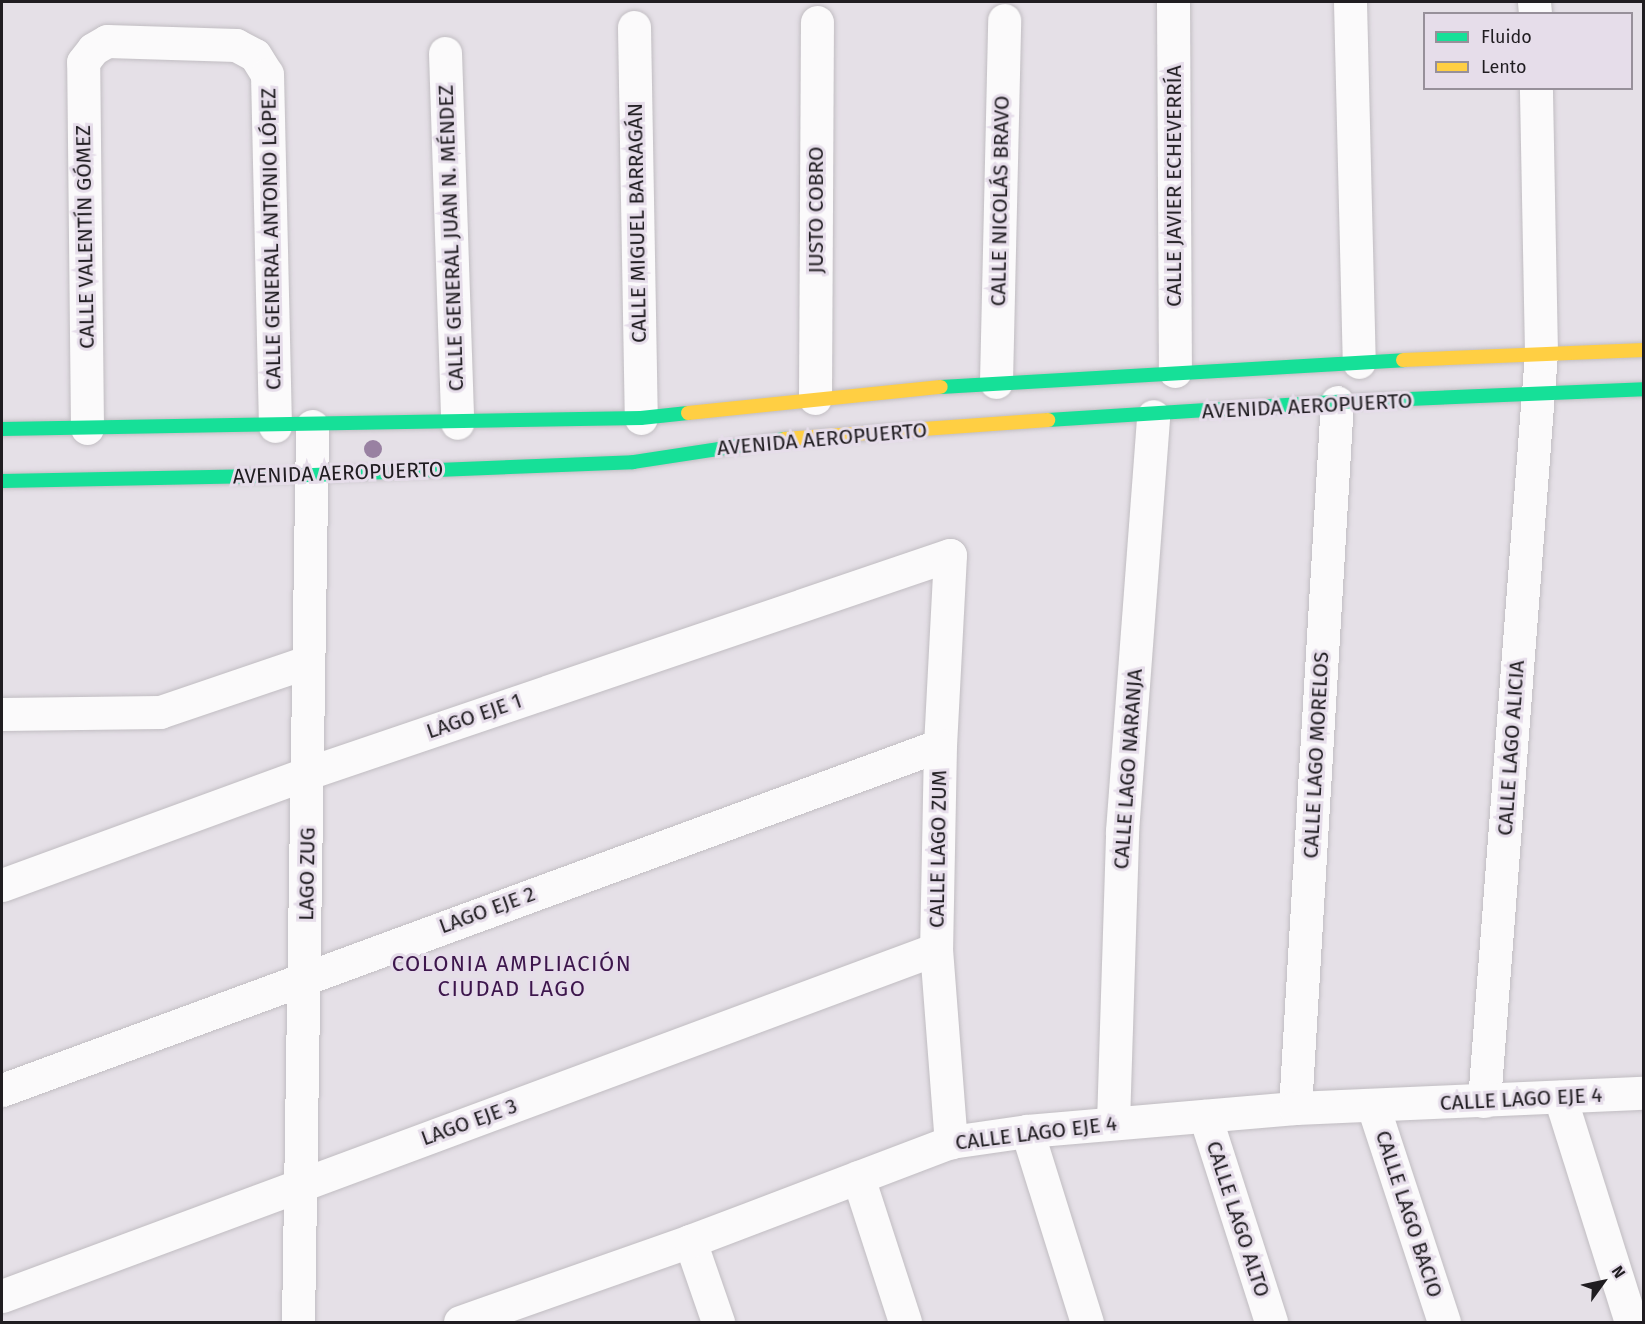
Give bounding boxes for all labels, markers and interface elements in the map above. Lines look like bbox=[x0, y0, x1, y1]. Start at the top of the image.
legend bbox=[1423, 12, 1633, 90]
text: Fluido bbox=[1481, 26, 1532, 48]
text: Lento bbox=[1481, 56, 1527, 78]
street label: CALLE JAVIER ECHEVERRÍA bbox=[1161, 65, 1187, 307]
street label: CALLE GENERAL JUAN N. MÉNDEZ bbox=[433, 84, 469, 392]
street label: CALLE GENERAL ANTONIO LÓPEZ bbox=[256, 88, 286, 390]
street label: CALLE NICOLÁS BRAVO bbox=[986, 95, 1014, 307]
street label: CALLE MIGUEL BARRAGÁN bbox=[622, 103, 652, 343]
street label: CALLE VALENTÍN GÓMEZ bbox=[70, 125, 100, 349]
street label: JUSTO COBRO bbox=[803, 146, 829, 274]
street label: AVENIDA AEROPUERTO bbox=[1201, 388, 1413, 424]
street label: AVENIDA AEROPUERTO bbox=[716, 417, 928, 461]
street label: AVENIDA AEROPUERTO bbox=[232, 457, 444, 489]
street label: CALLE LAGO MORELOS bbox=[1298, 651, 1334, 859]
street label: CALLE LAGO ALICIA bbox=[1492, 659, 1530, 837]
street label: CALLE LAGO NARANJA bbox=[1108, 668, 1148, 870]
street label: LAGO EJE 1 bbox=[423, 688, 525, 744]
street label: CALLE LAGO ZUM bbox=[924, 770, 952, 928]
street label: LAGO ZUG bbox=[294, 827, 320, 921]
street label: LAGO EJE 2 bbox=[436, 881, 538, 939]
district label: COLONIA AMPLIACIÓN CIUDAD LAGO bbox=[392, 950, 632, 1002]
street label: CALLE LAGO EJE 4 bbox=[1439, 1082, 1603, 1116]
street label: LAGO EJE 3 bbox=[418, 1093, 520, 1151]
street label: CALLE LAGO EJE 4 bbox=[954, 1111, 1118, 1155]
street label: CALLE LAGO BACIO bbox=[1370, 1127, 1448, 1301]
street label: CALLE LAGO ALTO bbox=[1201, 1138, 1275, 1300]
north arrow bbox=[1573, 1252, 1633, 1312]
text: N bbox=[1608, 1262, 1629, 1282]

